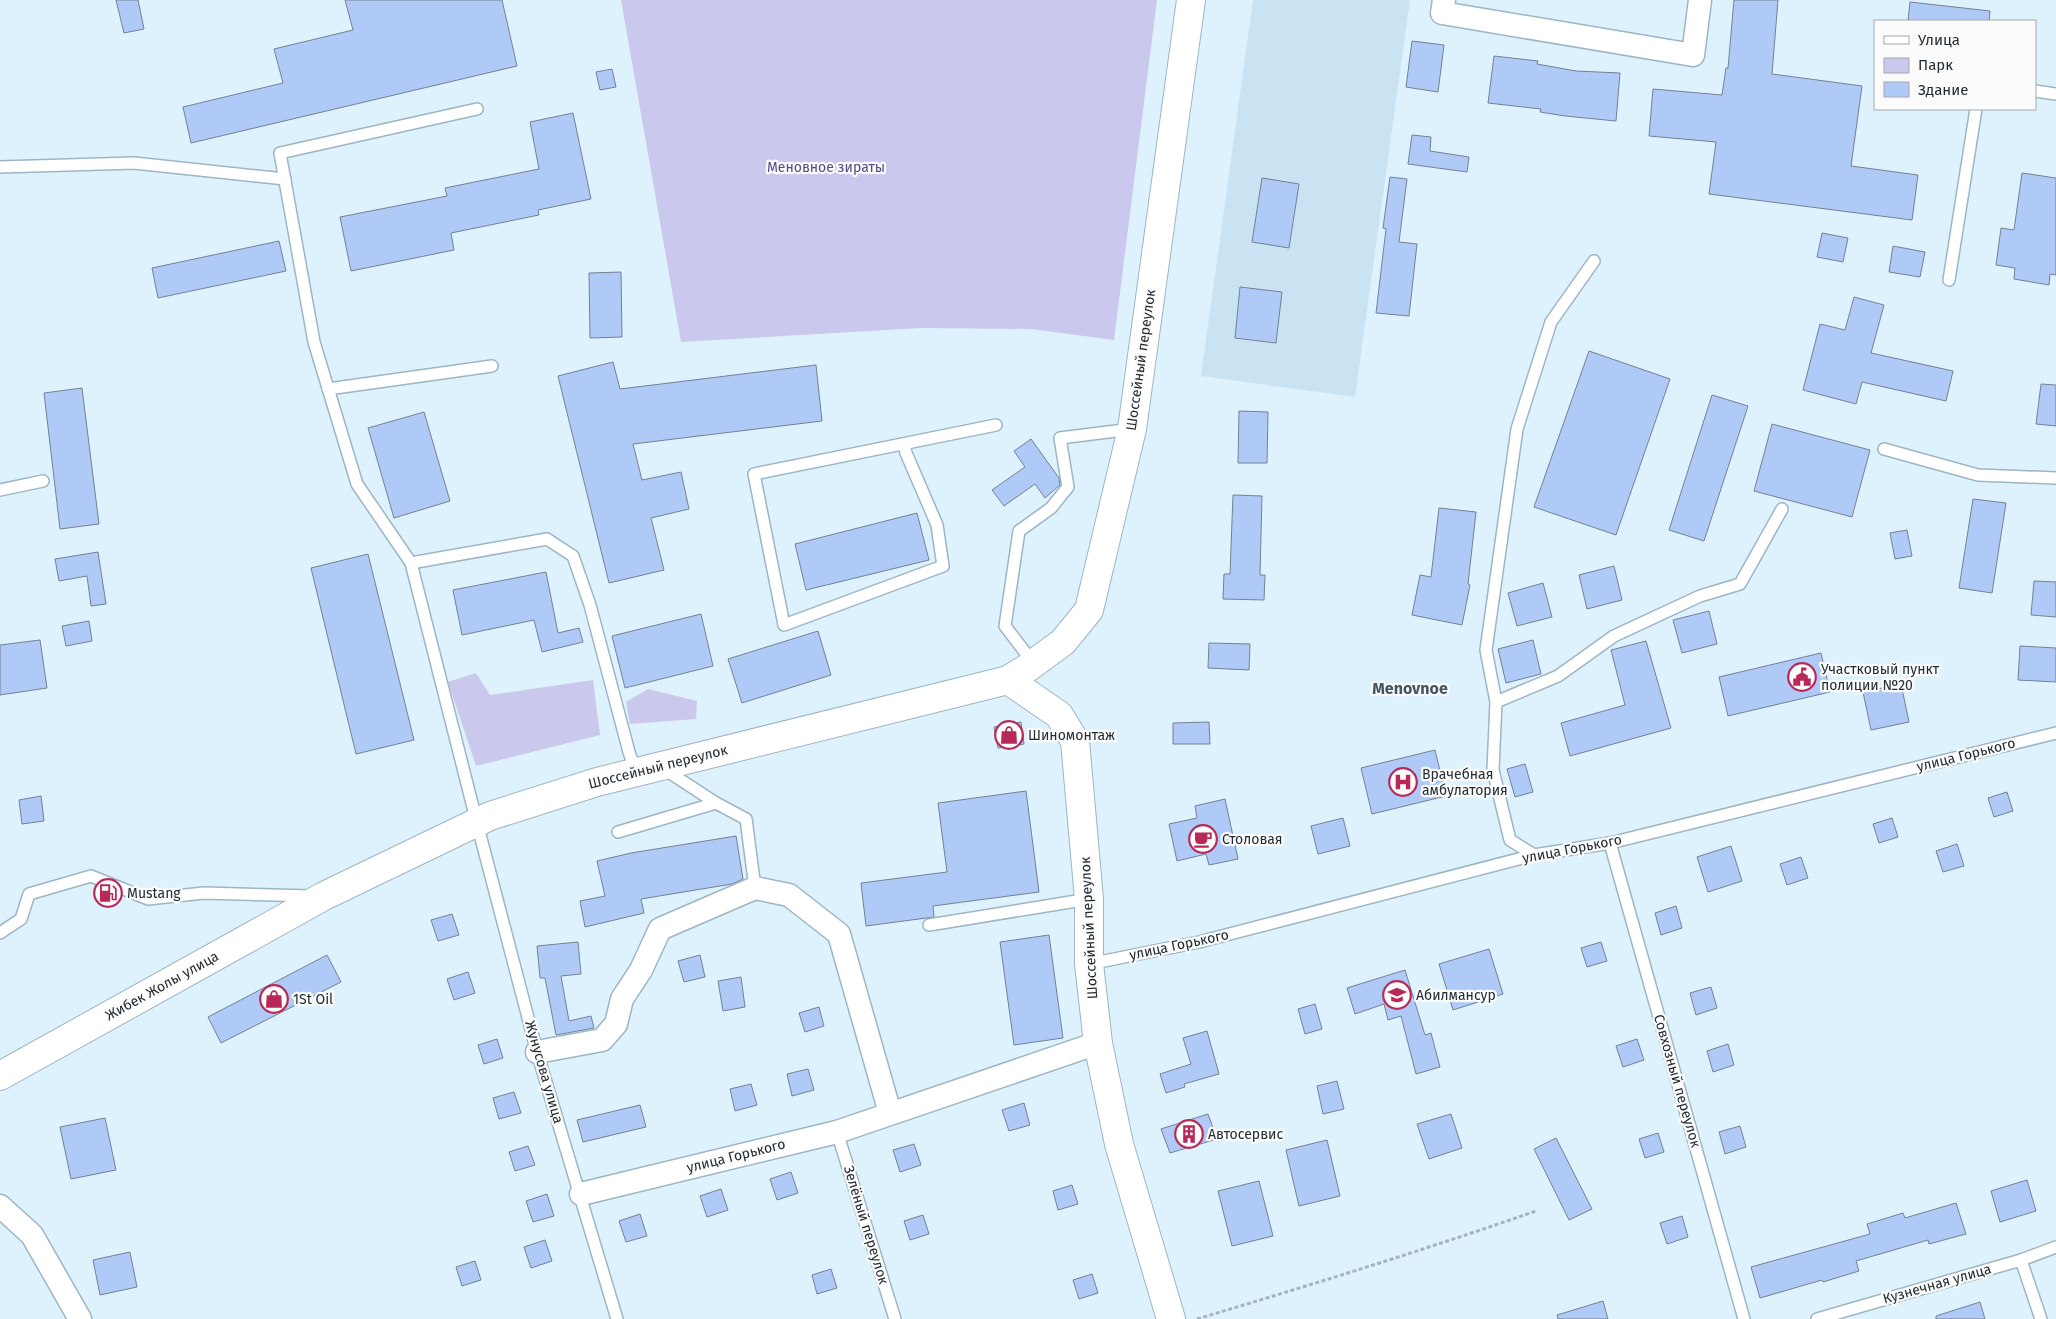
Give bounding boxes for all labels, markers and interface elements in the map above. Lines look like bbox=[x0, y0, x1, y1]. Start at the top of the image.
legend bbox=[1874, 20, 2036, 110]
text: Улица bbox=[1918, 31, 1960, 49]
text: Парк bbox=[1918, 56, 1953, 74]
text: Здание bbox=[1918, 81, 1968, 99]
park label: Меновное зираты bbox=[767, 159, 885, 176]
street label: Шоссейный переулок bbox=[1123, 287, 1159, 432]
place label: Участковый пункт полиции №20 bbox=[1821, 661, 1940, 694]
public building icon: Участковый пункт полиции №20 bbox=[1787, 662, 1817, 692]
district label: Menovnoe bbox=[1372, 679, 1448, 698]
shop icon: Шиномонтаж bbox=[994, 720, 1024, 750]
place label: Шиномонтаж bbox=[1028, 727, 1115, 744]
street label: улица Горького bbox=[1915, 734, 2017, 776]
street label: Шоссейный переулок bbox=[587, 741, 730, 793]
place label: Врачебная амбулатория bbox=[1422, 766, 1508, 799]
hospital icon: Врачебная амбулатория bbox=[1388, 767, 1418, 797]
cafe icon: Столовая bbox=[1188, 824, 1218, 854]
place label: Столовая bbox=[1222, 831, 1282, 848]
street label: улица Горького bbox=[1521, 831, 1623, 867]
street label: Шоссейный переулок bbox=[1077, 856, 1101, 1000]
fuel station icon: Mustang bbox=[93, 878, 123, 908]
place label: Mustang bbox=[127, 885, 181, 902]
street label: улица Горького bbox=[1128, 926, 1230, 964]
street label: Жибек Жолы улица bbox=[102, 948, 222, 1024]
school or university icon: Абилмансур bbox=[1382, 980, 1412, 1010]
shop icon: 1St Oil bbox=[259, 984, 289, 1014]
place label: Абилмансур bbox=[1416, 987, 1496, 1004]
place label: 1St Oil bbox=[293, 991, 333, 1008]
street label: Совхозный переулок bbox=[1650, 1013, 1704, 1150]
street label: Жунусова улица bbox=[521, 1019, 567, 1125]
building icon: Автосервис bbox=[1174, 1119, 1204, 1149]
place label: Автосервис bbox=[1208, 1126, 1283, 1143]
street label: улица Горького bbox=[685, 1135, 787, 1177]
street label: Зелёный переулок bbox=[840, 1164, 892, 1287]
street label: Кузнечная улица bbox=[1881, 1260, 1993, 1308]

